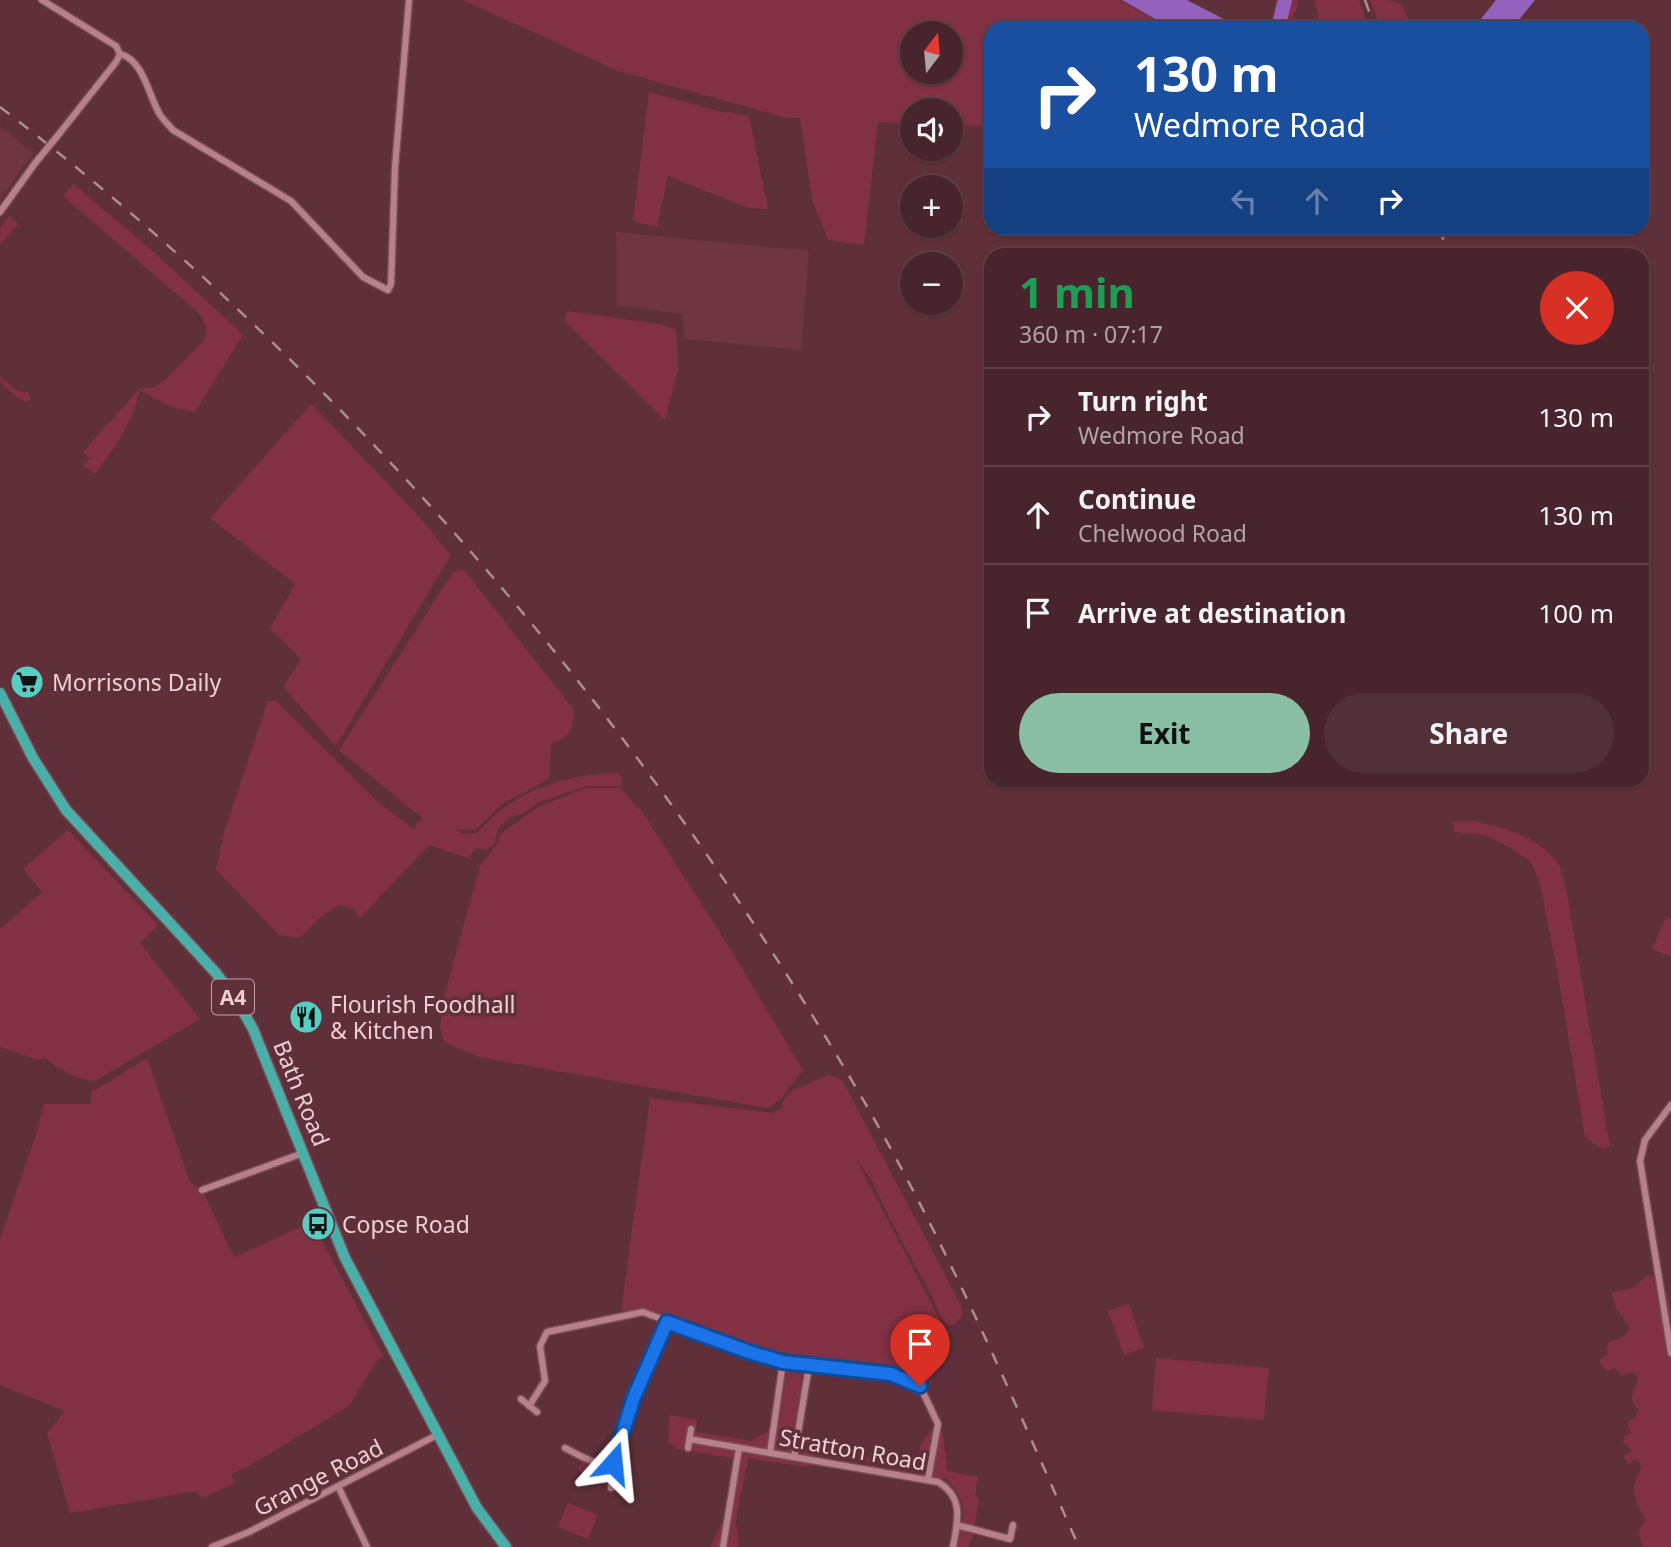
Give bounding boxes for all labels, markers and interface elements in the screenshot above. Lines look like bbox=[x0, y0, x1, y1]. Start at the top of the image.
north arrow bbox=[900, 21, 962, 84]
map controls bbox=[900, 21, 963, 315]
text: 130 m bbox=[1134, 40, 1279, 106]
icon: right bbox=[1019, 49, 1110, 140]
button: sound bbox=[900, 98, 963, 161]
text: Wedmore Road bbox=[1134, 103, 1366, 146]
button: + bbox=[900, 175, 963, 238]
icon: left bbox=[1225, 182, 1263, 220]
icon: ahead bbox=[1298, 182, 1336, 220]
icon: right bbox=[1371, 182, 1409, 220]
button: − bbox=[900, 252, 963, 315]
text: 1 min bbox=[1019, 263, 1135, 320]
button: close bbox=[1540, 271, 1614, 345]
text: 360 m · 07:17 bbox=[1019, 318, 1163, 350]
text: Turn right bbox=[1078, 383, 1208, 419]
icon: right bbox=[1019, 398, 1057, 436]
text: 130 m bbox=[1538, 399, 1614, 435]
text: Wedmore Road bbox=[1078, 419, 1245, 451]
text: Continue bbox=[1078, 481, 1196, 517]
icon: ahead bbox=[1019, 496, 1057, 534]
text: 130 m bbox=[1538, 497, 1614, 533]
text: Chelwood Road bbox=[1078, 517, 1247, 549]
icon: arrive bbox=[1019, 594, 1057, 632]
text: Arrive at destination bbox=[1078, 595, 1347, 631]
text: 100 m bbox=[1538, 595, 1614, 631]
supermarket icon: Morrisons Daily bbox=[8, 663, 46, 701]
place label: Morrisons Daily bbox=[52, 666, 221, 698]
button: Exit bbox=[1019, 693, 1310, 773]
button: Share bbox=[1324, 693, 1614, 773]
road number: A4 bbox=[212, 979, 254, 1014]
place label: Flourish Foodhall & Kitchen bbox=[330, 988, 516, 1046]
restaurant icon: Flourish Foodhall & Kitchen bbox=[287, 998, 325, 1036]
street label: Bath Road bbox=[266, 1035, 338, 1151]
bus stop icon: Copse Road bbox=[299, 1205, 337, 1243]
place label: Copse Road bbox=[342, 1208, 470, 1240]
pin bbox=[890, 1314, 950, 1386]
icon: arrive bbox=[901, 1325, 939, 1363]
street label: Stratton Road bbox=[777, 1420, 929, 1478]
position arrow bbox=[576, 1426, 650, 1500]
street label: Grange Road bbox=[248, 1431, 388, 1523]

